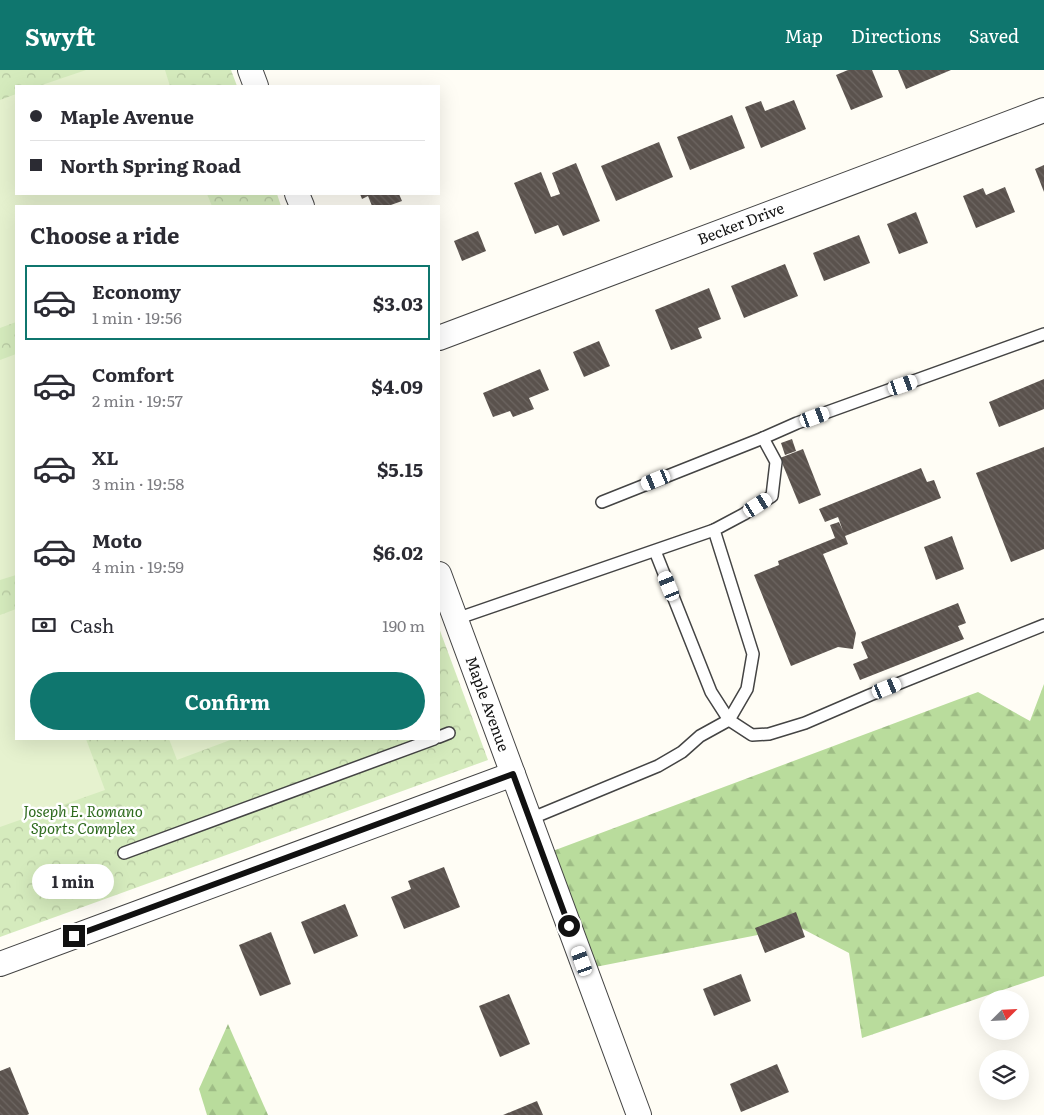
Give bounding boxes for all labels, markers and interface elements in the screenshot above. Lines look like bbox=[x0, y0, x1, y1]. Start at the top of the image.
text: Swyft bbox=[25, 18, 95, 53]
text: Map bbox=[785, 22, 823, 49]
text: Directions bbox=[851, 22, 941, 49]
text: Saved bbox=[969, 22, 1019, 49]
text: Maple Avenue bbox=[60, 102, 194, 130]
text: North Spring Road bbox=[60, 151, 241, 179]
street label: Becker Drive bbox=[694, 195, 787, 250]
text: Choose a ride bbox=[30, 218, 179, 251]
text: Economy bbox=[92, 277, 181, 305]
icon: car bbox=[32, 280, 77, 325]
text: $3.03 bbox=[373, 289, 423, 317]
text: 1 min · 19:56 bbox=[92, 305, 182, 329]
text: Comfort bbox=[92, 360, 174, 388]
icon: car bbox=[32, 363, 77, 408]
text: $4.09 bbox=[371, 372, 423, 400]
car bbox=[886, 373, 919, 397]
text: 2 min · 19:57 bbox=[92, 388, 183, 412]
car bbox=[798, 405, 831, 429]
text: XL bbox=[92, 443, 119, 471]
icon: car bbox=[32, 446, 77, 491]
text: $5.15 bbox=[377, 455, 423, 483]
car bbox=[639, 467, 672, 493]
text: 3 min · 19:58 bbox=[92, 471, 184, 495]
car bbox=[741, 491, 774, 519]
text: Moto bbox=[92, 526, 142, 554]
icon: car bbox=[32, 529, 77, 574]
text: $6.02 bbox=[373, 538, 423, 566]
text: 4 min · 19:59 bbox=[92, 554, 184, 578]
car bbox=[656, 569, 681, 603]
icon: cash bbox=[30, 611, 58, 639]
text: Cash bbox=[70, 611, 114, 639]
text: 190 m bbox=[382, 613, 425, 637]
street label: Maple Avenue bbox=[460, 653, 516, 755]
button: Confirm bbox=[30, 672, 425, 730]
car bbox=[870, 675, 903, 701]
park label: Joseph E. Romano Sports Complex bbox=[23, 799, 143, 839]
callout: 1 min bbox=[33, 864, 115, 898]
text: 1 min bbox=[52, 869, 94, 893]
route start bbox=[558, 915, 580, 937]
route end bbox=[63, 925, 85, 947]
car bbox=[569, 944, 594, 978]
north arrow bbox=[979, 990, 1029, 1040]
map controls bbox=[979, 990, 1029, 1100]
button: layers bbox=[979, 1050, 1029, 1100]

